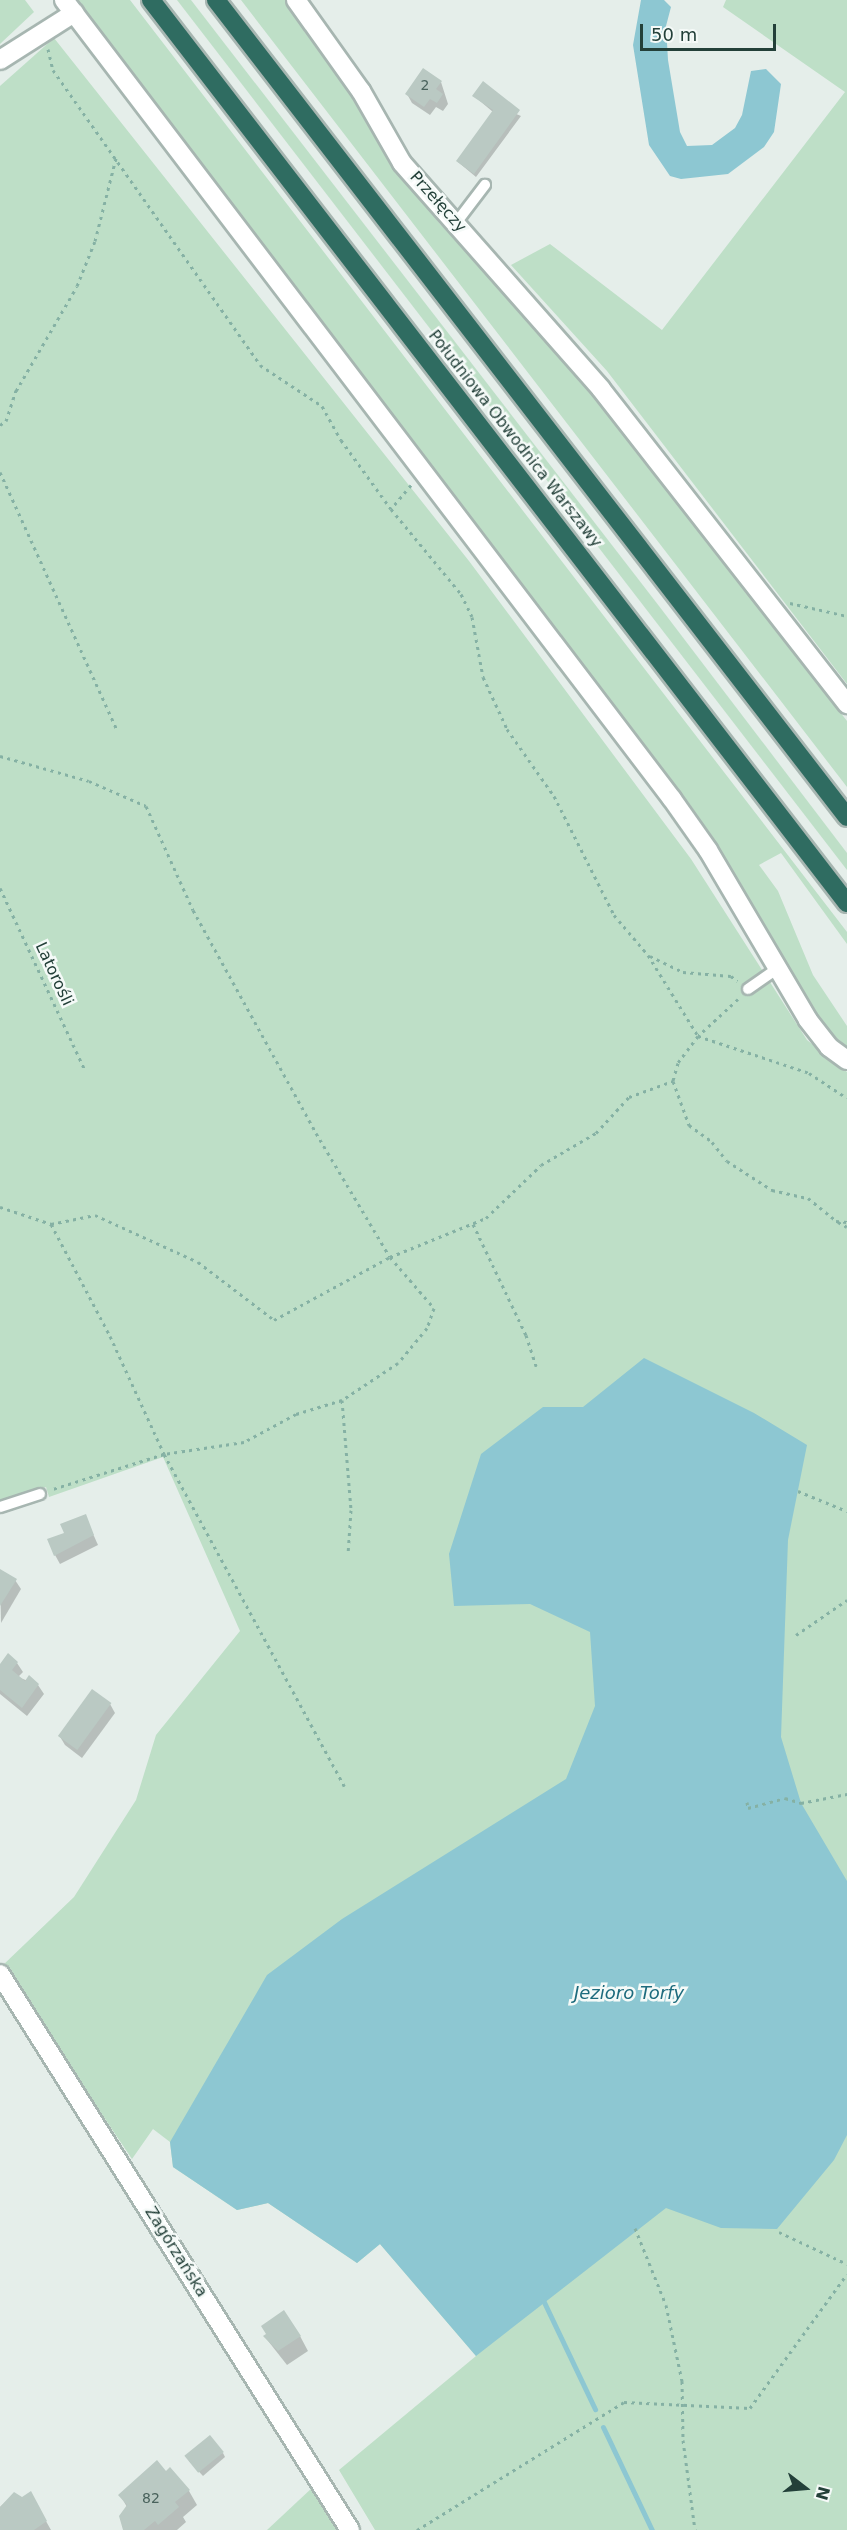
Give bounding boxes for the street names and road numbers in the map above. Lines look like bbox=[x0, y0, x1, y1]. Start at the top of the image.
street label: Przełęczy bbox=[406, 168, 470, 236]
street label: Południowa Obwodnica Warszawy bbox=[424, 327, 606, 551]
street label: Latorośli bbox=[31, 939, 77, 1009]
street label: Zagórzańska bbox=[141, 2203, 211, 2301]

